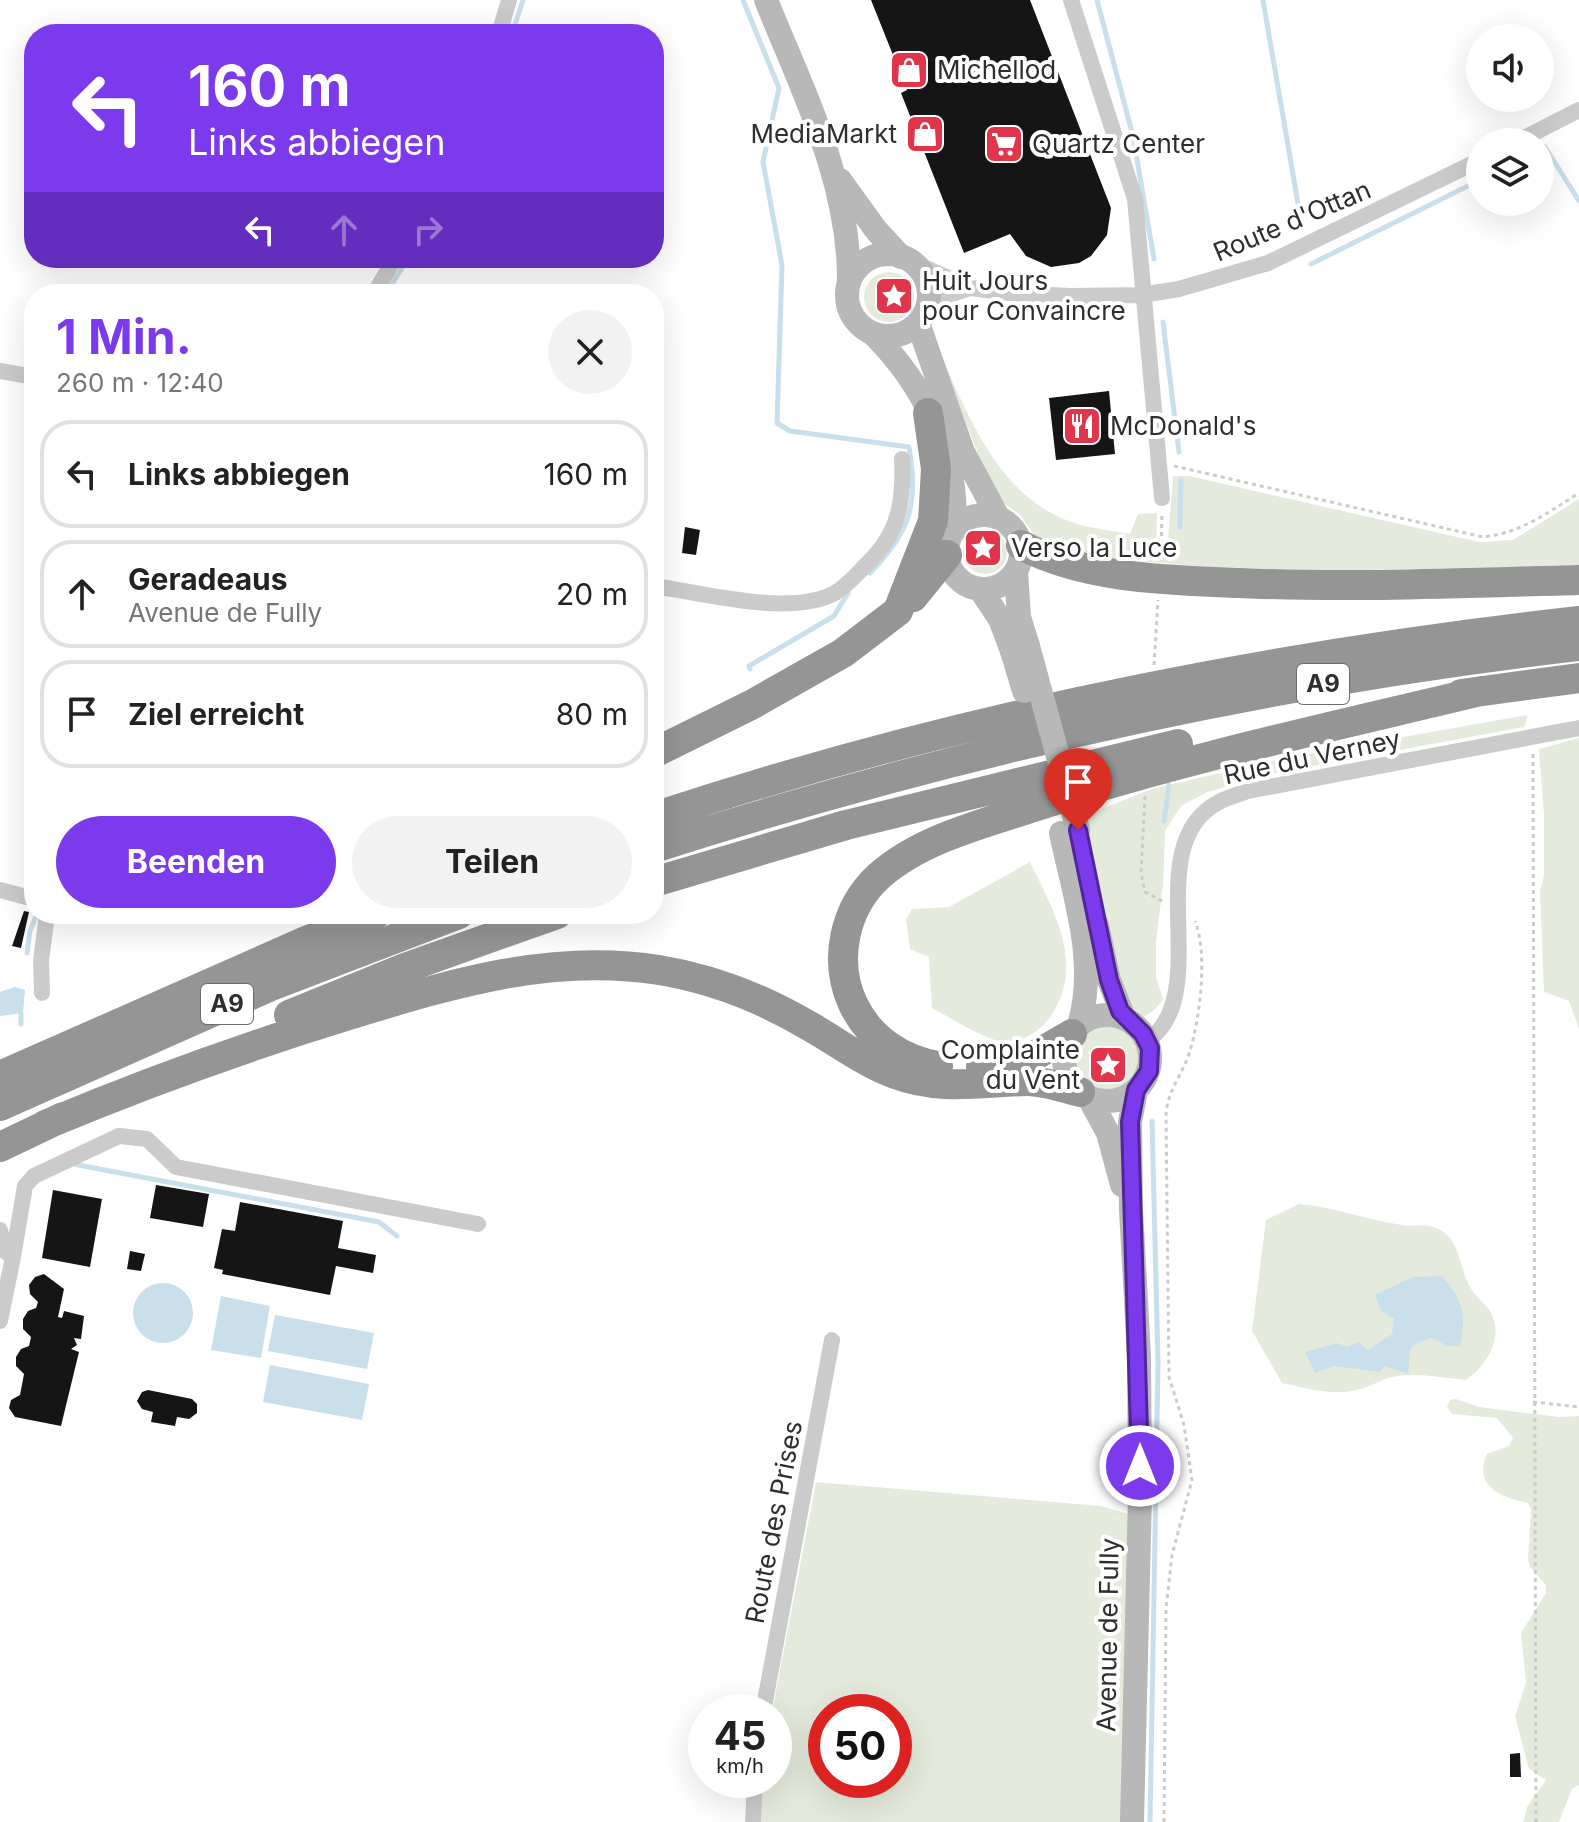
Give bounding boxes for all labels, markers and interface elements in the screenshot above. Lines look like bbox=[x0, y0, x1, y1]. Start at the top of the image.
map controls bbox=[1466, 24, 1554, 216]
button: sound bbox=[1466, 24, 1554, 112]
shop icon: Michellod bbox=[888, 49, 930, 91]
text: 160 m bbox=[188, 52, 351, 120]
place label: Michellod bbox=[937, 54, 1056, 85]
icon: left bbox=[56, 56, 160, 160]
shop icon: MediaMarkt bbox=[904, 113, 946, 155]
place label: MediaMarkt bbox=[750, 118, 897, 149]
text: Links abbiegen bbox=[188, 120, 446, 164]
supermarket icon: Quartz Center bbox=[983, 123, 1025, 165]
place label: Quartz Center bbox=[1032, 128, 1205, 159]
button: layers bbox=[1466, 128, 1554, 216]
street label: Route d'Ottan bbox=[1208, 173, 1375, 268]
icon: left bbox=[238, 208, 282, 252]
icon: ahead bbox=[322, 208, 366, 252]
icon: right bbox=[406, 208, 450, 252]
place label: Huit Jours pour Convaincre bbox=[922, 265, 1126, 326]
place icon: Huit Jours pour Convaincre bbox=[873, 275, 915, 317]
text: 1 Min. bbox=[56, 307, 192, 366]
button: close bbox=[548, 310, 632, 394]
text: 260 m · 12:40 bbox=[56, 367, 224, 398]
restaurant icon: McDonald's bbox=[1061, 405, 1103, 447]
place label: McDonald's bbox=[1110, 410, 1256, 441]
icon: left bbox=[60, 452, 104, 496]
text: Links abbiegen bbox=[128, 456, 350, 492]
text: 160 m bbox=[544, 456, 628, 492]
place icon: Verso la Luce bbox=[962, 527, 1004, 569]
place label: Verso la Luce bbox=[1011, 532, 1178, 563]
text: Geradeaus bbox=[128, 561, 288, 597]
icon: ahead bbox=[60, 572, 104, 616]
text: 20 m bbox=[556, 576, 628, 612]
text: Avenue de Fully bbox=[128, 597, 322, 628]
road number: A9 bbox=[1297, 664, 1349, 704]
icon: arrive bbox=[60, 692, 104, 736]
text: Ziel erreicht bbox=[128, 696, 304, 732]
text: 80 m bbox=[556, 696, 628, 732]
street label: Rue du Verney bbox=[1221, 723, 1403, 790]
pin bbox=[1044, 748, 1112, 830]
icon: arrive bbox=[1056, 760, 1100, 804]
button: Beenden bbox=[56, 816, 336, 908]
button: Teilen bbox=[352, 816, 632, 908]
road number: A9 bbox=[201, 984, 253, 1024]
place label: Complainte du Vent bbox=[941, 1034, 1080, 1095]
place icon: Complainte du Vent bbox=[1087, 1044, 1129, 1086]
street label: Route des Prises bbox=[739, 1418, 808, 1626]
position arrow bbox=[1098, 1424, 1182, 1508]
street label: Avenue de Fully bbox=[1090, 1538, 1125, 1732]
speed limit sign: 50 bbox=[808, 1694, 912, 1798]
text: 45 bbox=[714, 1711, 766, 1760]
text: km/h bbox=[716, 1754, 764, 1778]

